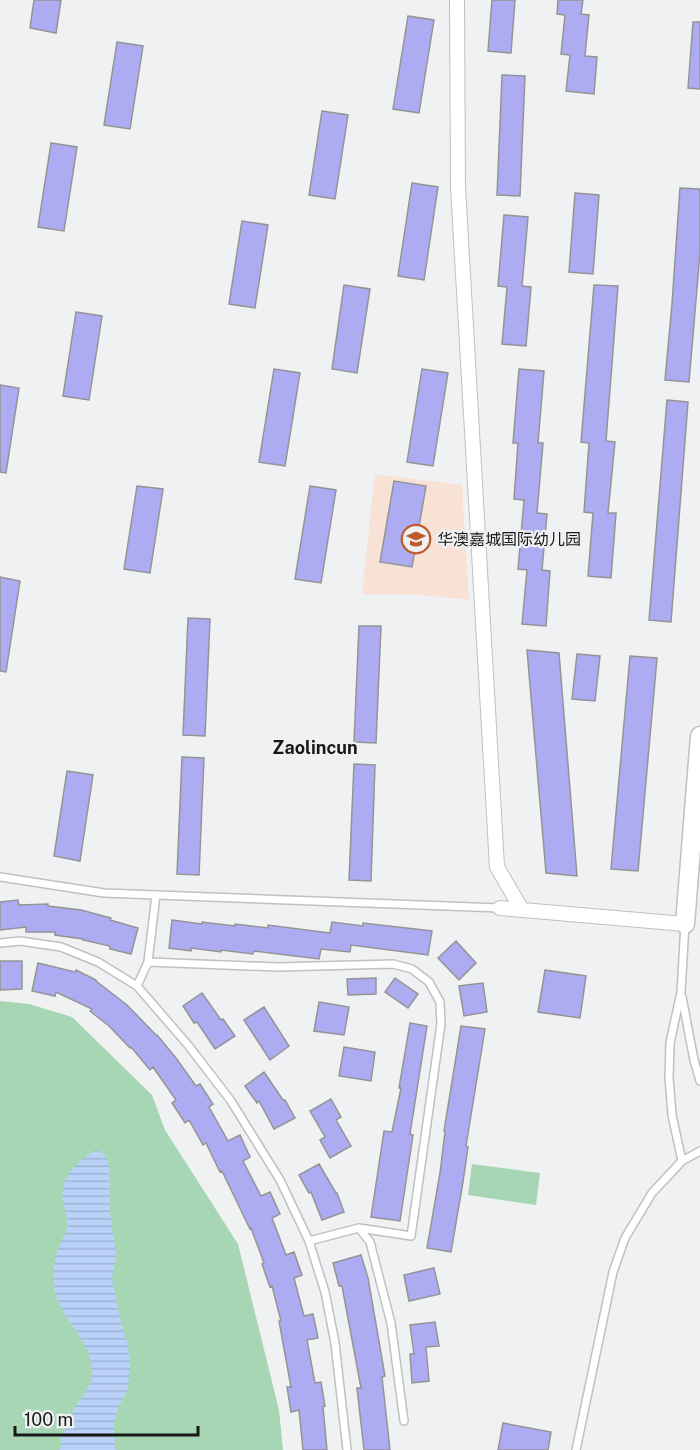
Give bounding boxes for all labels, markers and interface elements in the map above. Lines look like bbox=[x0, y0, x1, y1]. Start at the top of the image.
school or university icon: 华澳嘉城国际幼儿园 bbox=[400, 523, 432, 555]
place label: 华澳嘉城国际幼儿园 bbox=[437, 530, 581, 549]
district label: Zaolincun bbox=[272, 737, 358, 758]
scale bar bbox=[15, 1399, 198, 1437]
text: 100 m bbox=[24, 1409, 73, 1430]

